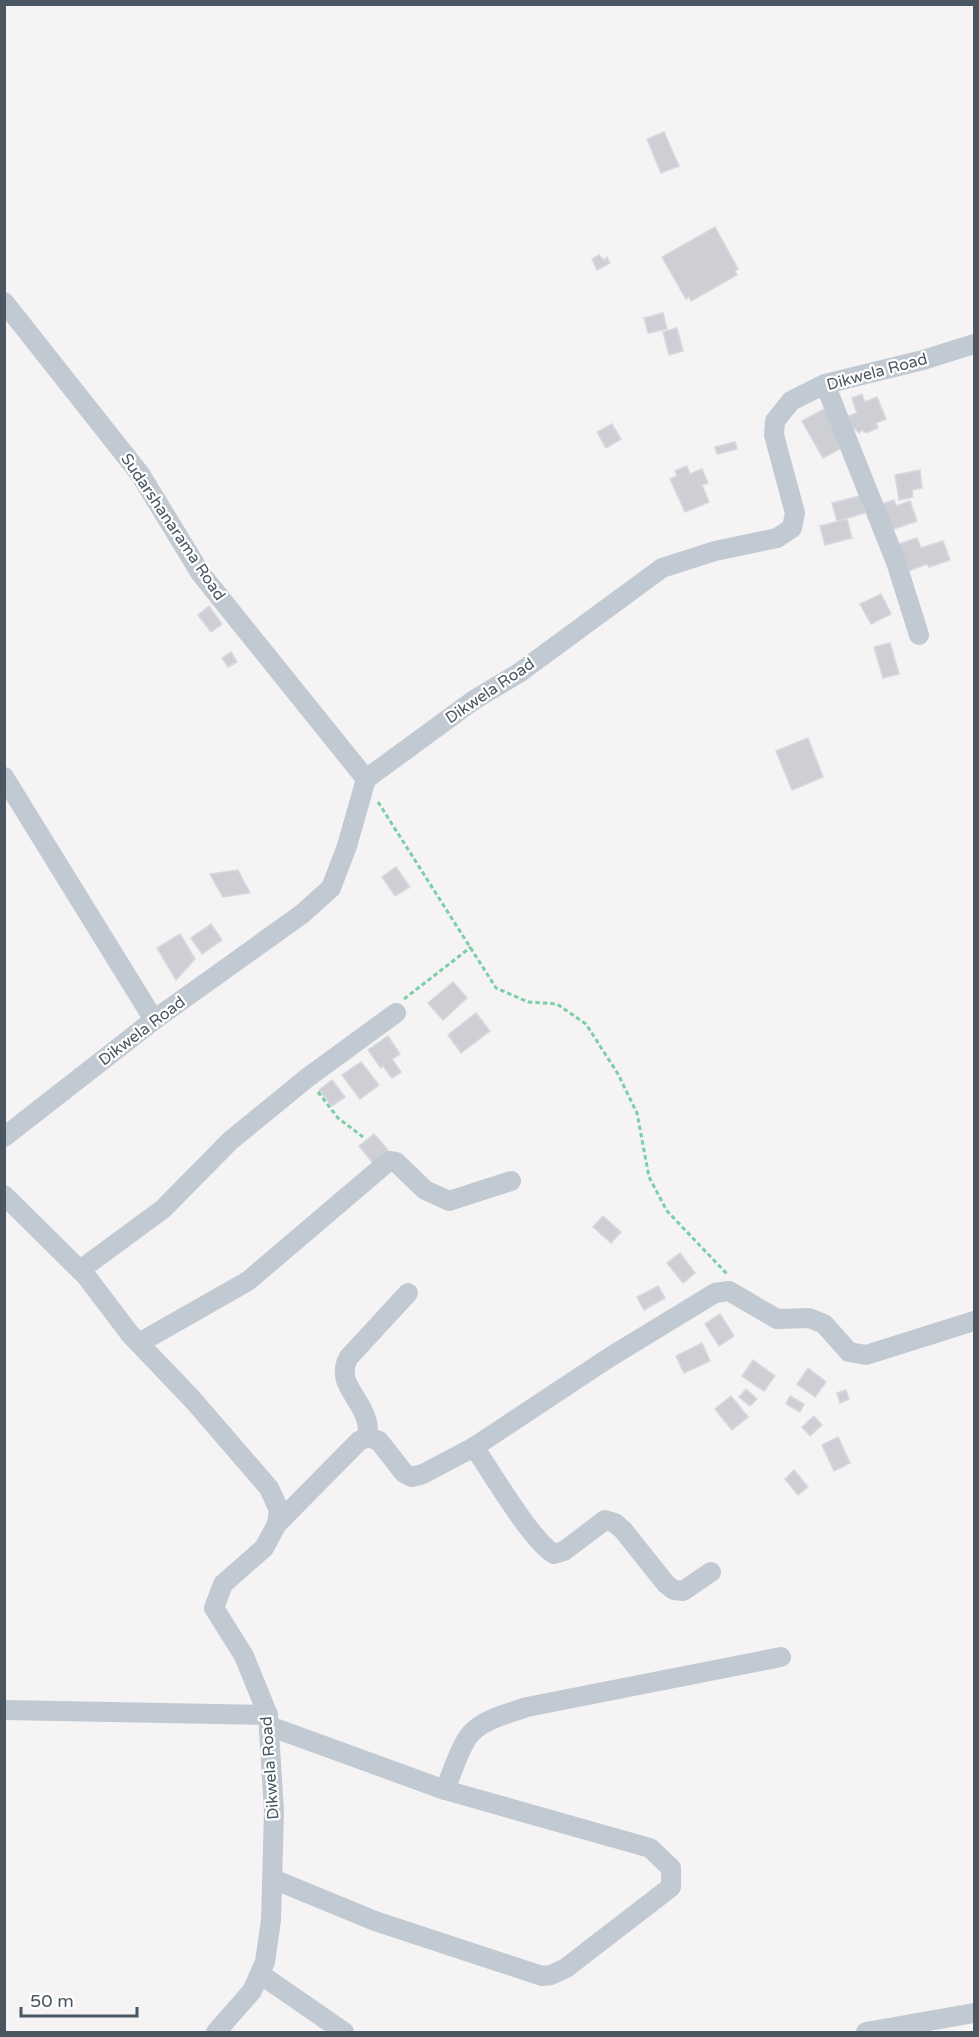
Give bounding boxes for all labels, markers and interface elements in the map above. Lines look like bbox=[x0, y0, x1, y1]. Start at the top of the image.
street label: Dikwela Road bbox=[824, 349, 930, 395]
street label: Sudarshanarama Road bbox=[116, 450, 230, 604]
street label: Dikwela Road bbox=[441, 654, 539, 728]
street label: Dikwela Road bbox=[95, 992, 189, 1070]
street label: Dikwela Road bbox=[256, 1716, 284, 1820]
scale bar bbox=[21, 1980, 136, 2018]
text: 50 m bbox=[30, 1990, 74, 2012]

